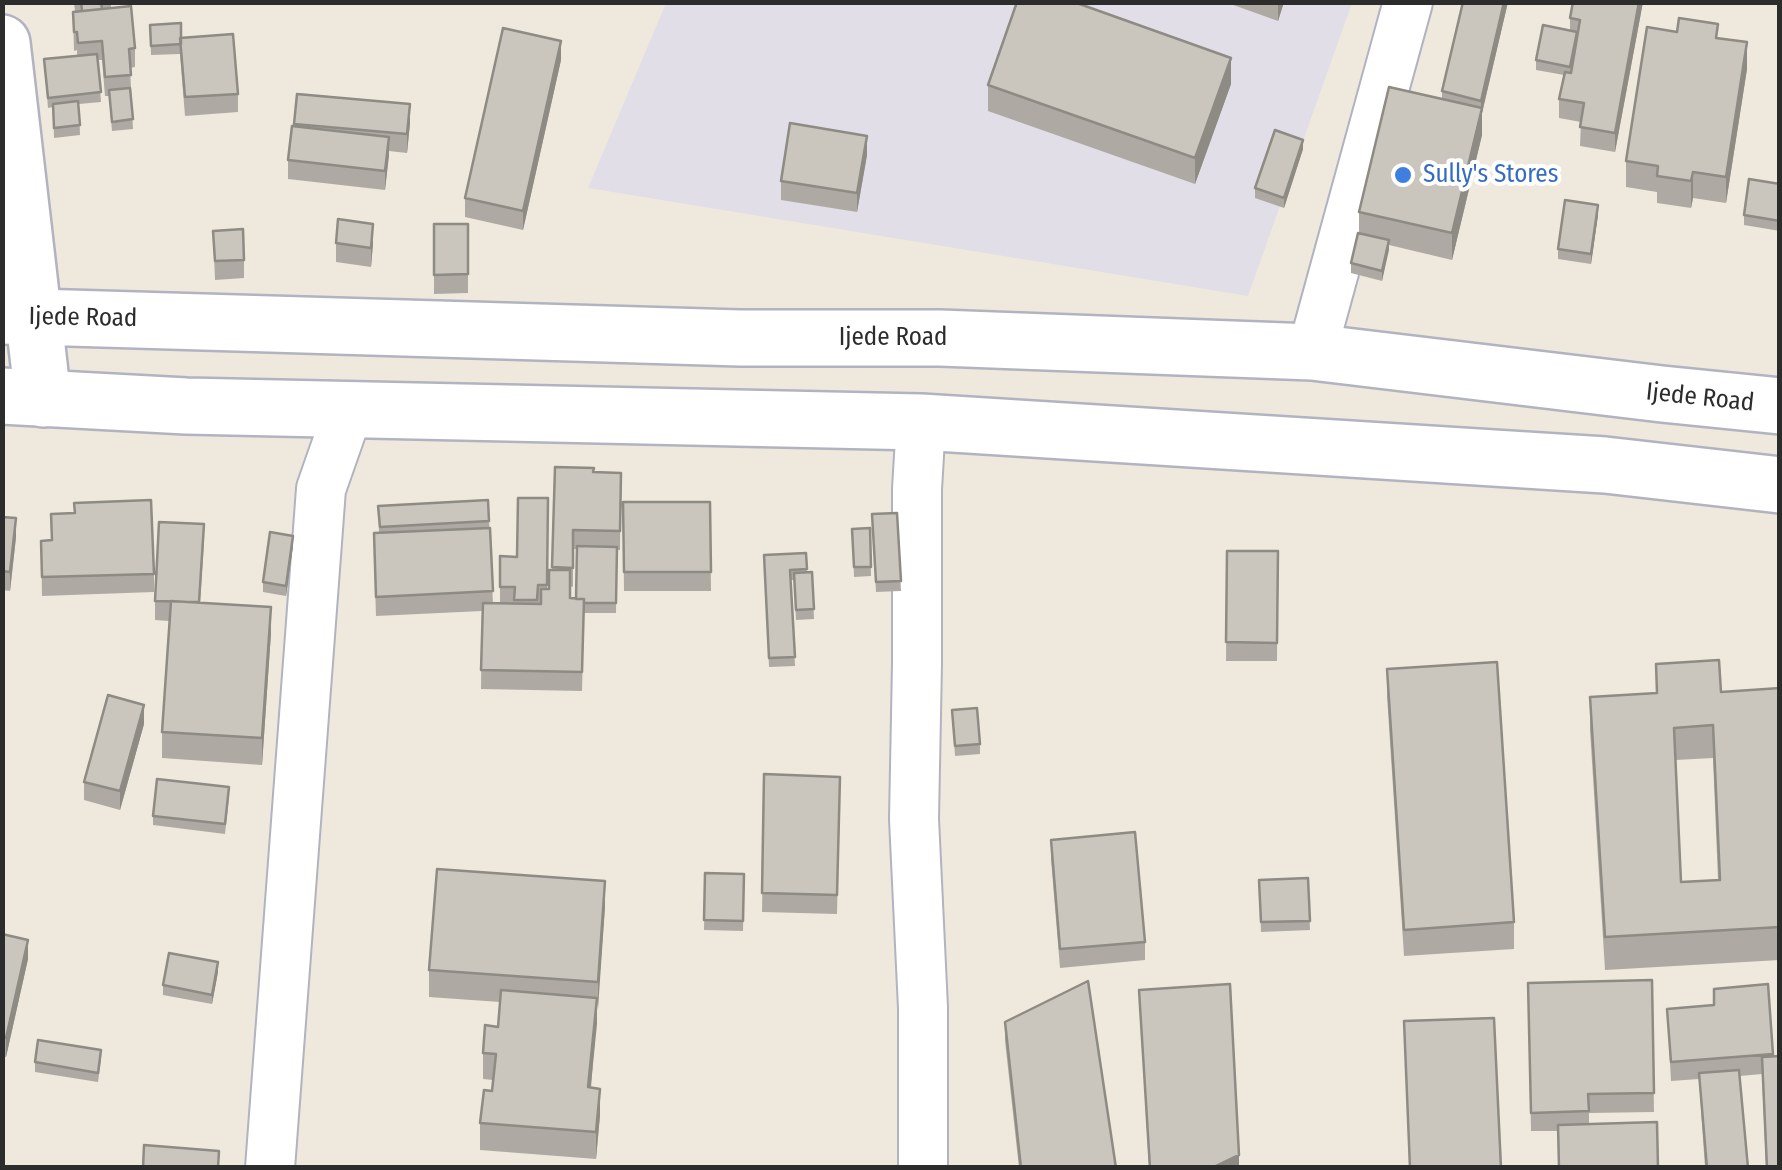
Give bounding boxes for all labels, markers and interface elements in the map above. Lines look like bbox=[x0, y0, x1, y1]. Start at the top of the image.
place label: Sully's Stores bbox=[1423, 160, 1558, 190]
marker: Sully's Stores bbox=[1392, 164, 1414, 186]
street label: Ijede Road bbox=[28, 302, 138, 334]
street label: Ijede Road bbox=[839, 323, 947, 353]
street label: Ijede Road bbox=[1644, 377, 1756, 419]

